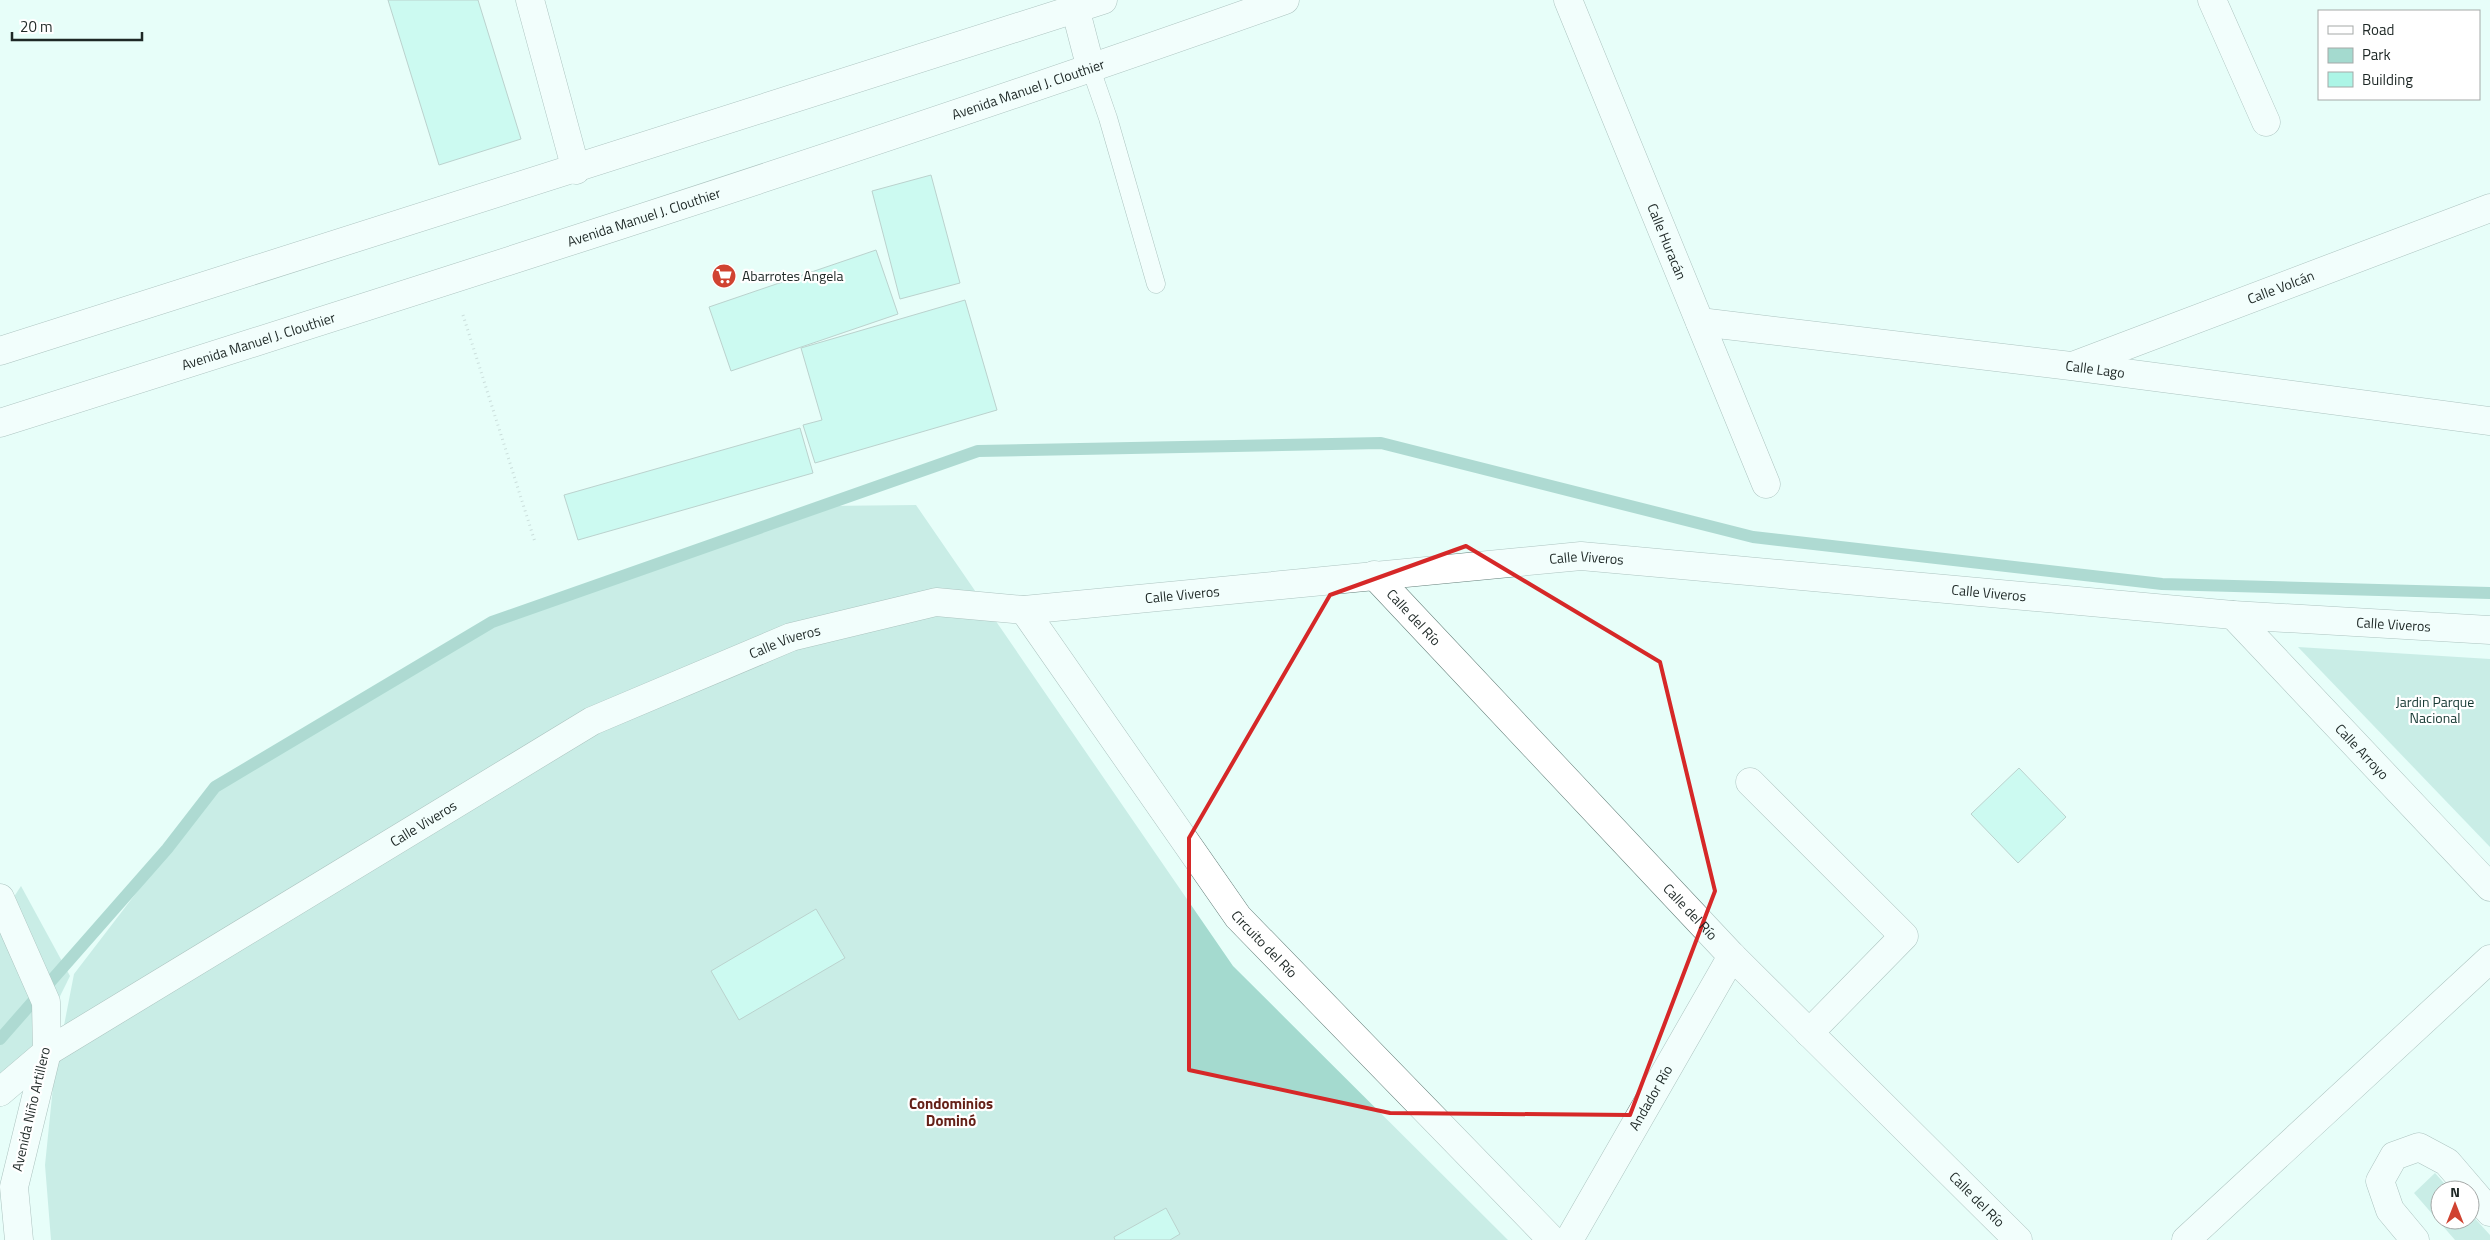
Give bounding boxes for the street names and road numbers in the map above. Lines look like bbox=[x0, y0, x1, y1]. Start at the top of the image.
street label: Avenida Manuel J. Clouthier bbox=[949, 53, 1107, 125]
street label: Avenida Manuel J. Clouthier bbox=[564, 182, 723, 252]
street label: Calle Huracán bbox=[1642, 200, 1692, 283]
street label: Calle Volcán bbox=[2244, 264, 2317, 309]
street label: Avenida Manuel J. Clouthier bbox=[179, 306, 338, 375]
street label: Calle Lago bbox=[2064, 354, 2126, 383]
street label: Calle Viveros bbox=[1548, 545, 1625, 570]
street label: Calle Viveros bbox=[1951, 579, 2027, 606]
street label: Calle Viveros bbox=[1144, 580, 1221, 608]
street label: Calle del Río bbox=[1382, 584, 1446, 650]
street label: Calle Viveros bbox=[2356, 611, 2432, 637]
street label: Calle Viveros bbox=[745, 619, 823, 664]
street label: Calle Arroyo bbox=[2331, 718, 2394, 784]
street label: Calle Viveros bbox=[386, 795, 460, 851]
street label: Calle del Río bbox=[1659, 878, 1723, 944]
street label: Circuito del Río bbox=[1226, 906, 1303, 982]
street label: Avenida Niño Artillero bbox=[6, 1045, 55, 1173]
street label: Andador Río bbox=[1623, 1061, 1677, 1134]
street label: Calle del Río bbox=[1945, 1166, 2010, 1231]

